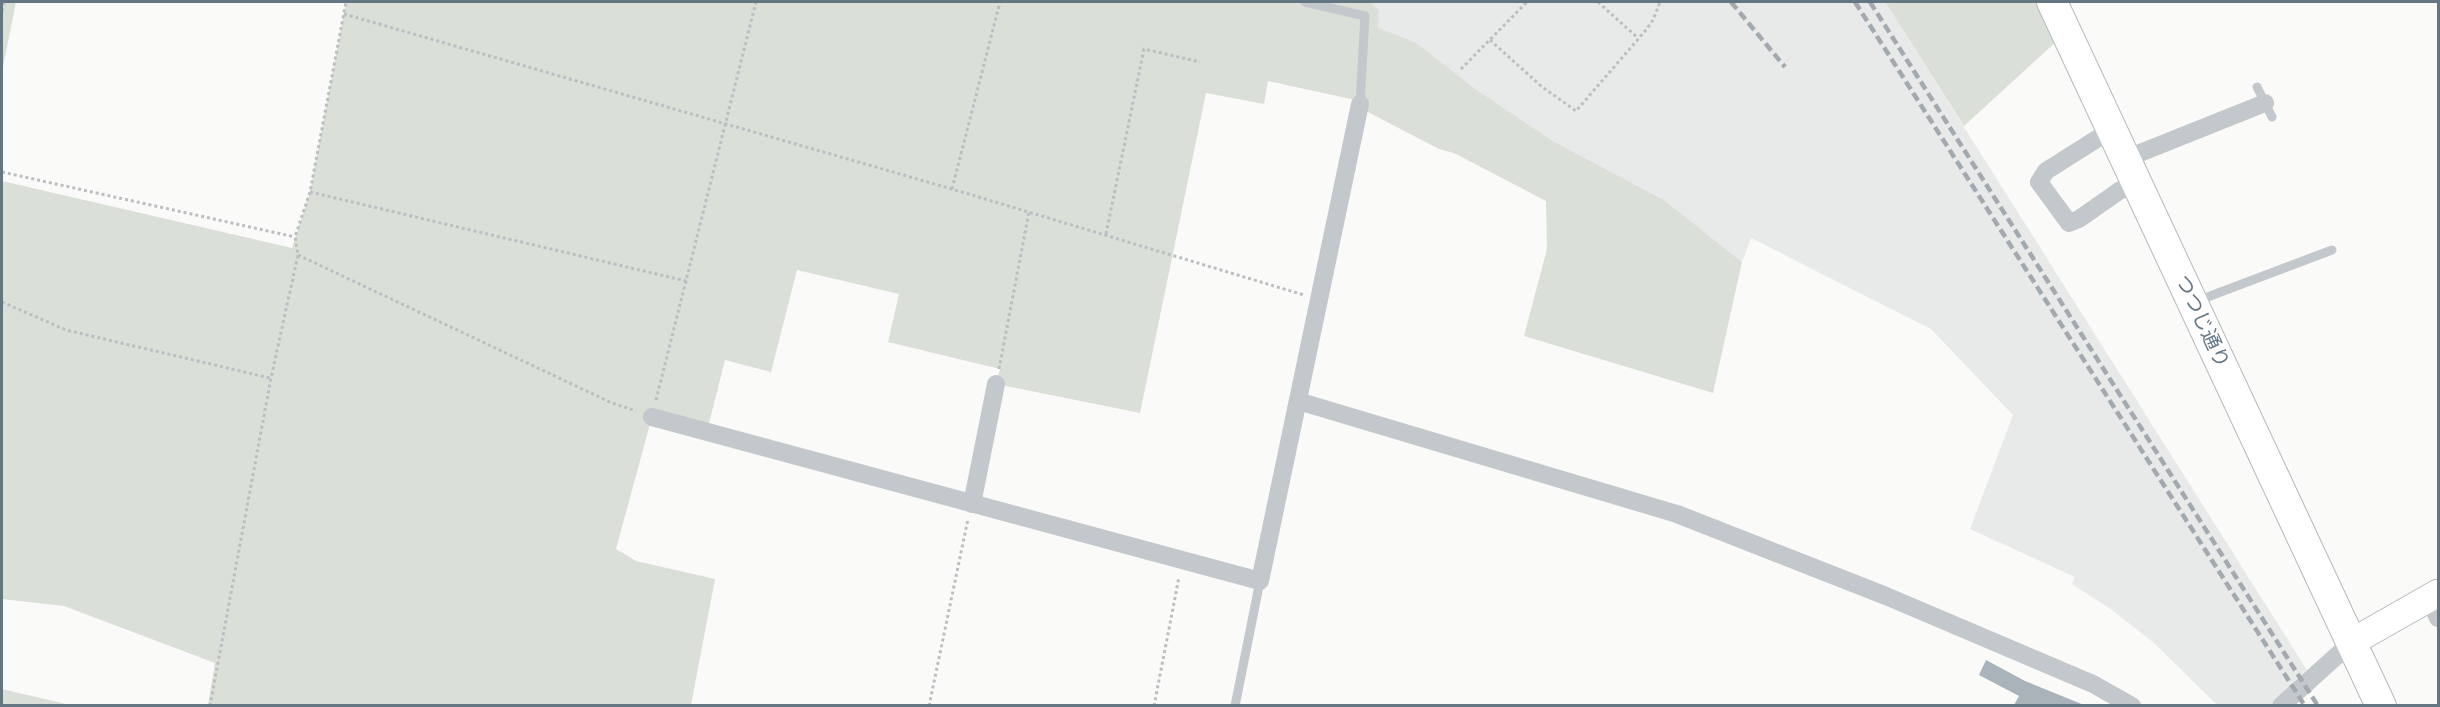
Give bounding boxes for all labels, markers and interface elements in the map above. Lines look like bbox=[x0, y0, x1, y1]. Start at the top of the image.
street label: つつじ通り bbox=[2169, 272, 2233, 372]

